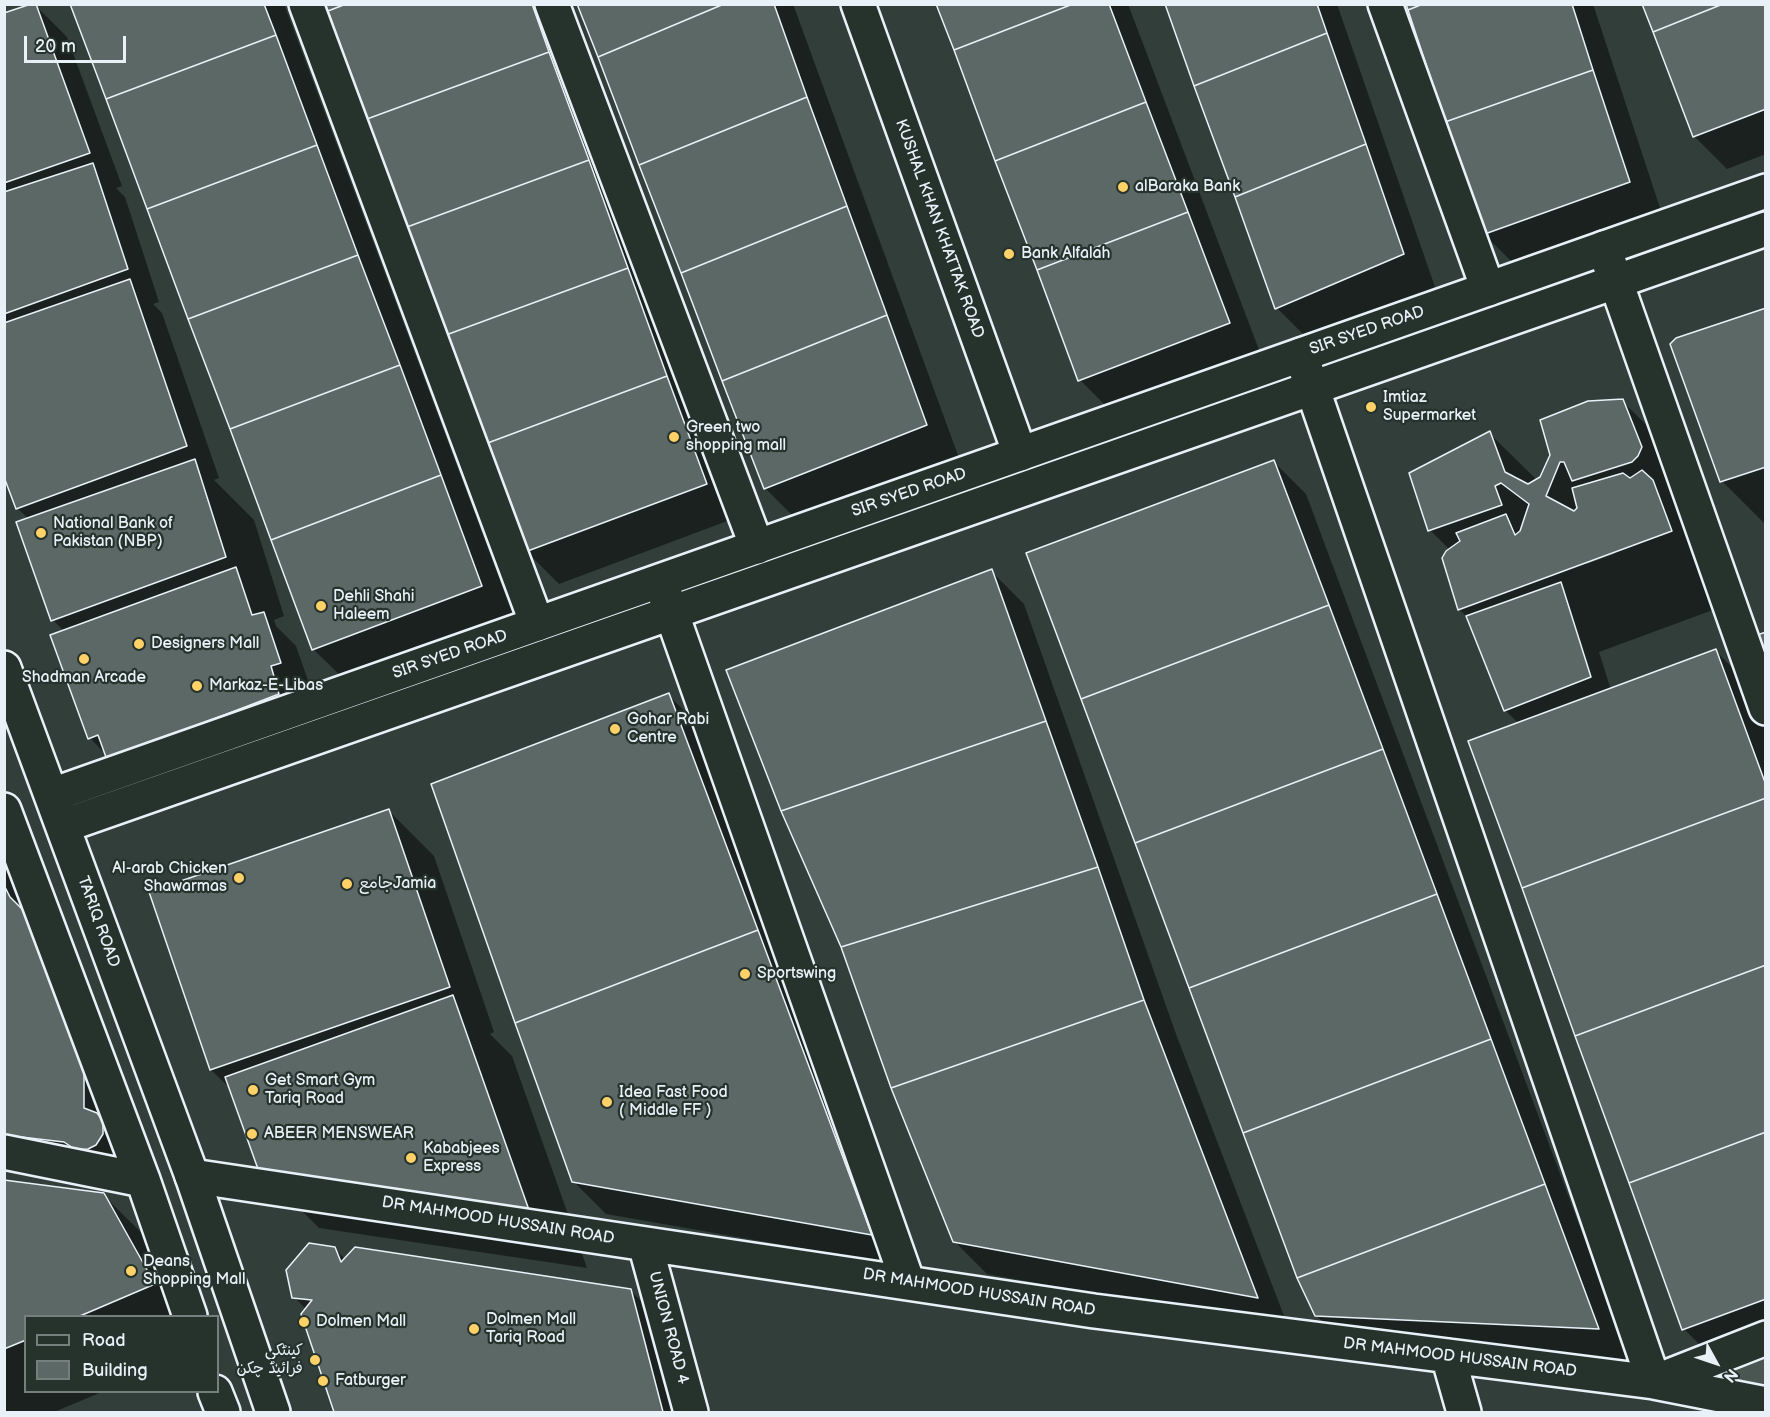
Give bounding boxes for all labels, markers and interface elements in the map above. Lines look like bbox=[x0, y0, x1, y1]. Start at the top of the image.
scale bar bbox=[27, 24, 129, 62]
text: 20 m bbox=[35, 36, 76, 57]
street label: KUSHAL KHAN KHATTAK ROAD bbox=[890, 117, 988, 341]
place label: alBaraka Bank bbox=[1135, 177, 1240, 197]
marker: alBaraka Bank bbox=[1116, 180, 1130, 194]
place label: Bank Alfalah bbox=[1021, 244, 1110, 264]
marker: Bank Alfalah bbox=[1002, 247, 1016, 261]
street label: SIR SYED ROAD bbox=[1307, 302, 1427, 360]
place label: Imtiaz Supermarket bbox=[1383, 388, 1476, 426]
marker: Imtiaz Supermarket bbox=[1364, 400, 1378, 414]
place label: Green two shopping mall bbox=[686, 418, 786, 456]
marker: Green two shopping mall bbox=[667, 430, 681, 444]
street label: SIR SYED ROAD bbox=[849, 464, 969, 522]
place label: National Bank of Pakistan (NBP) bbox=[53, 514, 173, 552]
marker: National Bank of Pakistan (NBP) bbox=[34, 526, 48, 540]
place label: Dehli Shahi Haleem bbox=[333, 587, 415, 625]
marker: Dehli Shahi Haleem bbox=[314, 599, 328, 613]
street label: SIR SYED ROAD bbox=[390, 626, 510, 684]
place label: Designers Mall bbox=[151, 634, 259, 654]
marker: Designers Mall bbox=[132, 637, 146, 651]
marker: Shadman Arcade bbox=[77, 652, 91, 666]
place label: Shadman Arcade bbox=[22, 668, 146, 688]
place label: Markaz-E-Libas bbox=[209, 676, 323, 696]
marker: Markaz-E-Libas bbox=[190, 679, 204, 693]
place label: Gohar Rabi Centre bbox=[627, 710, 709, 748]
marker: Gohar Rabi Centre bbox=[608, 722, 622, 736]
place label: Al-arab Chicken Shawarmas bbox=[112, 859, 227, 897]
marker: Al-arab Chicken Shawarmas bbox=[232, 871, 246, 885]
street label: TARIQ ROAD bbox=[73, 874, 123, 970]
place label: جامعJamia bbox=[359, 874, 436, 894]
marker: جامعJamia bbox=[340, 877, 354, 891]
place label: Sportswing bbox=[757, 964, 836, 984]
marker: Sportswing bbox=[738, 967, 752, 981]
place label: Get Smart Gym Tariq Road bbox=[265, 1071, 375, 1109]
marker: Get Smart Gym Tariq Road bbox=[246, 1083, 260, 1097]
place label: Idea Fast Food ( Middle FF ) bbox=[619, 1083, 728, 1121]
marker: Idea Fast Food ( Middle FF ) bbox=[600, 1095, 614, 1109]
place label: ABEER MENSWEAR bbox=[264, 1124, 414, 1144]
marker: ABEER MENSWEAR bbox=[245, 1127, 259, 1141]
place label: Kababjees Express bbox=[423, 1139, 500, 1177]
marker: Kababjees Express bbox=[404, 1151, 418, 1165]
street label: DR MAHMOOD HUSSAIN ROAD bbox=[380, 1193, 616, 1249]
place label: Deans Shopping Mall bbox=[143, 1252, 245, 1290]
marker: Deans Shopping Mall bbox=[124, 1264, 138, 1278]
street label: DR MAHMOOD HUSSAIN ROAD bbox=[861, 1265, 1097, 1321]
street label: UNION ROAD 4 bbox=[644, 1270, 692, 1386]
place label: Dolmen Mall Tariq Road bbox=[486, 1310, 576, 1348]
place label: Dolmen Mall bbox=[316, 1312, 406, 1332]
legend bbox=[24, 1315, 219, 1393]
marker: Dolmen Mall bbox=[297, 1315, 311, 1329]
marker: Dolmen Mall Tariq Road bbox=[467, 1322, 481, 1336]
text: Road bbox=[82, 1330, 126, 1351]
north arrow bbox=[1686, 1333, 1746, 1393]
street label: DR MAHMOOD HUSSAIN ROAD bbox=[1342, 1334, 1578, 1382]
place label: کینٹکی فرائیڈ چکن bbox=[236, 1341, 303, 1379]
marker: کینٹکی فرائیڈ چکن bbox=[308, 1353, 322, 1367]
text: Building bbox=[82, 1360, 148, 1381]
text: N bbox=[1719, 1364, 1741, 1386]
place label: Fatburger bbox=[335, 1371, 406, 1391]
marker: Fatburger bbox=[316, 1374, 330, 1388]

